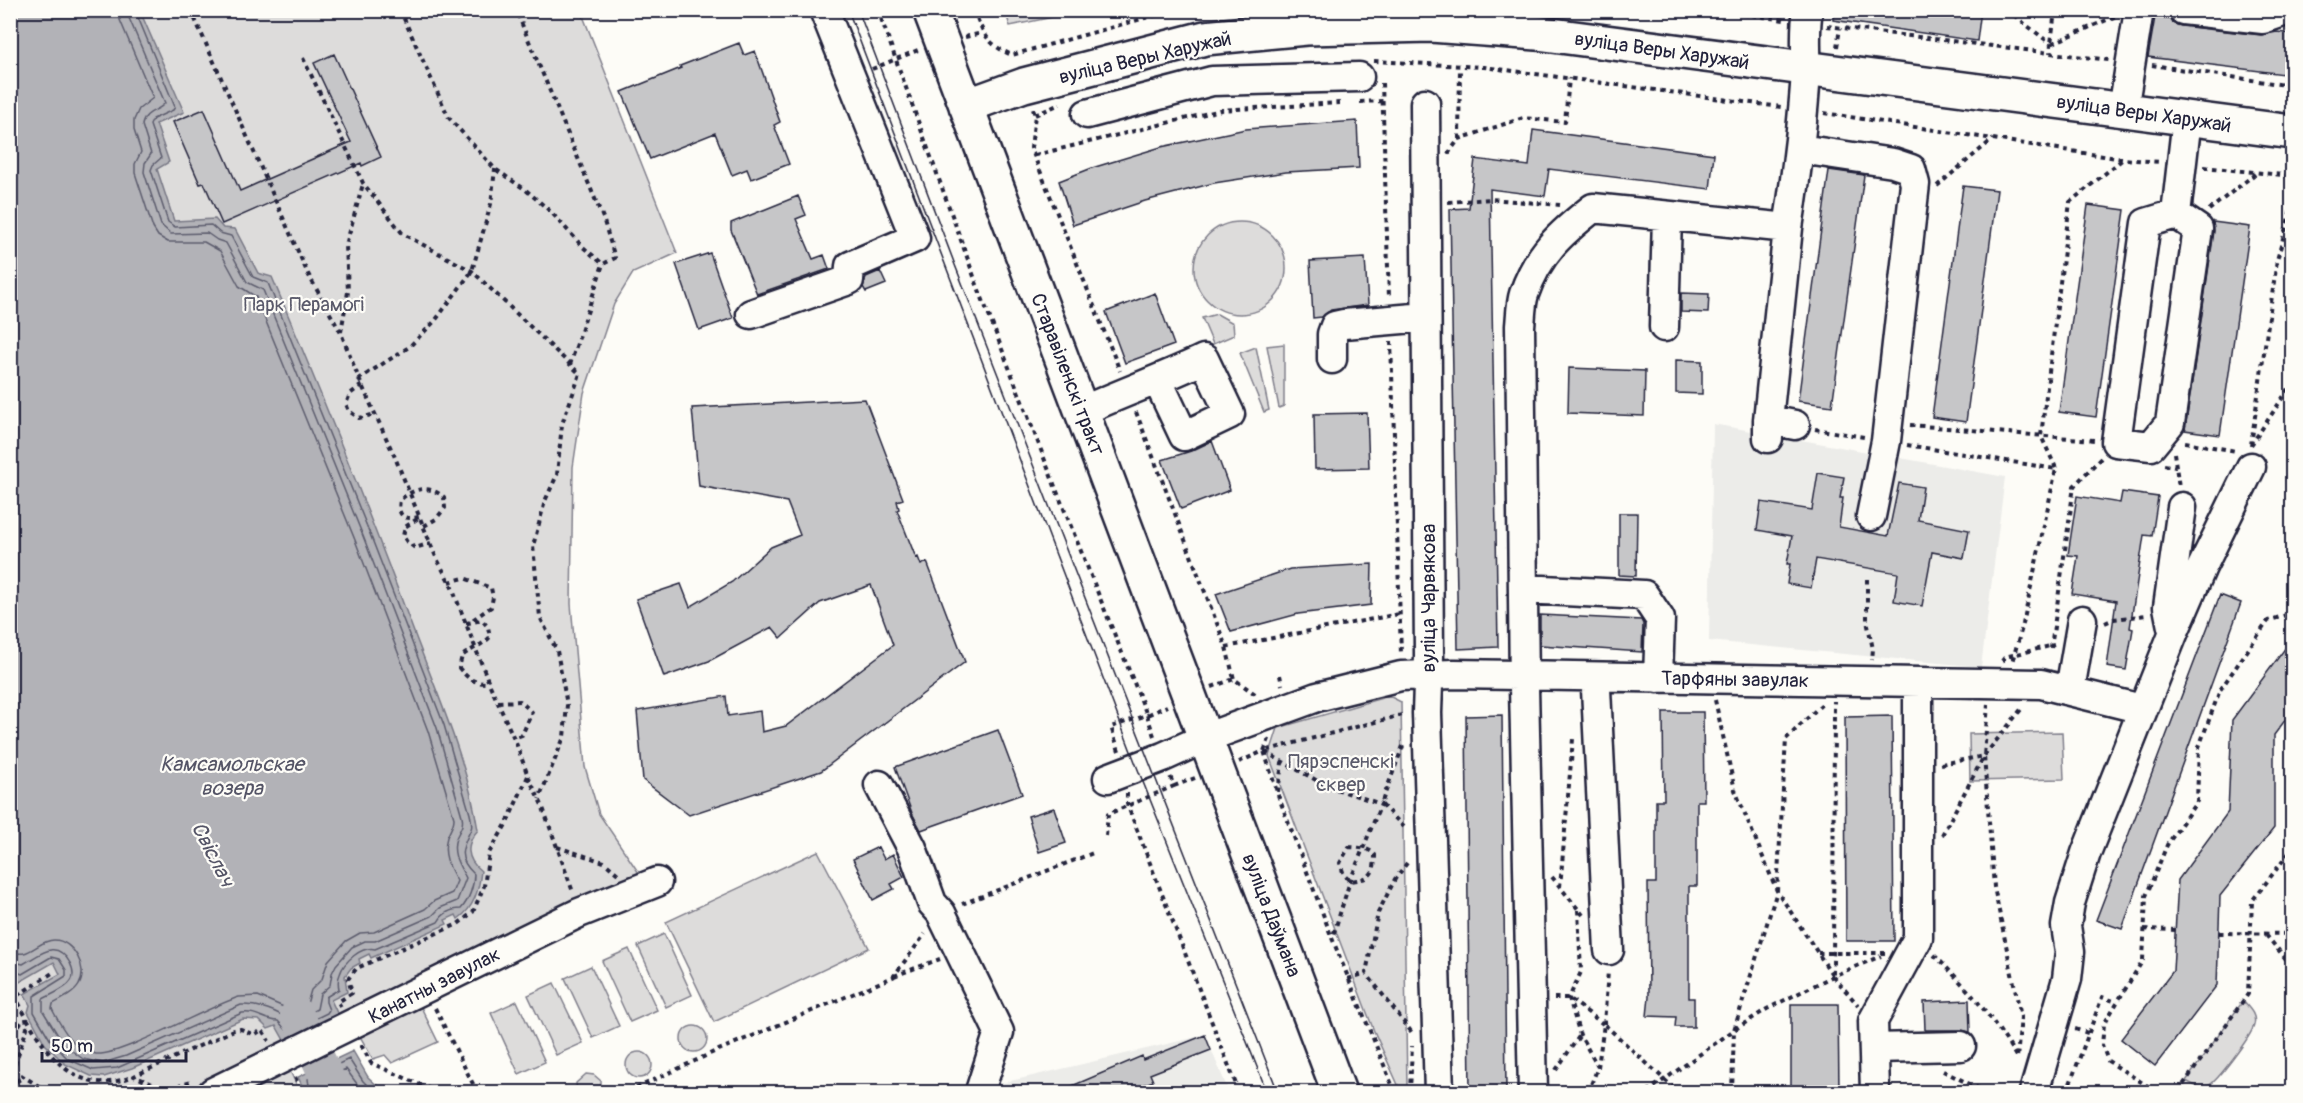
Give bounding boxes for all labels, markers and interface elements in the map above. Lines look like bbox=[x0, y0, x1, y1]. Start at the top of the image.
street label: вуліца Веры Харужай bbox=[1056, 25, 1234, 89]
street label: вуліца Веры Харужай bbox=[1573, 26, 1751, 75]
street label: вуліца Веры Харужай bbox=[2055, 89, 2233, 138]
street label: Старавіленскі тракт bbox=[1025, 290, 1110, 459]
park label: Парк Перамогі bbox=[244, 292, 364, 317]
street label: вуліца Чарвякова bbox=[1416, 524, 1441, 672]
street label: Тарфяны завулак bbox=[1661, 666, 1809, 693]
park label: Пярэспенскі сквер bbox=[1288, 749, 1394, 797]
water label: Камсамольскае возера bbox=[160, 751, 306, 802]
water label: Свіслач bbox=[185, 817, 241, 892]
street label: вуліца Даўмана bbox=[1237, 850, 1307, 980]
street label: Канатны завулак bbox=[364, 941, 504, 1029]
scale bar bbox=[42, 1025, 186, 1063]
text: 50 m bbox=[51, 1035, 93, 1058]

